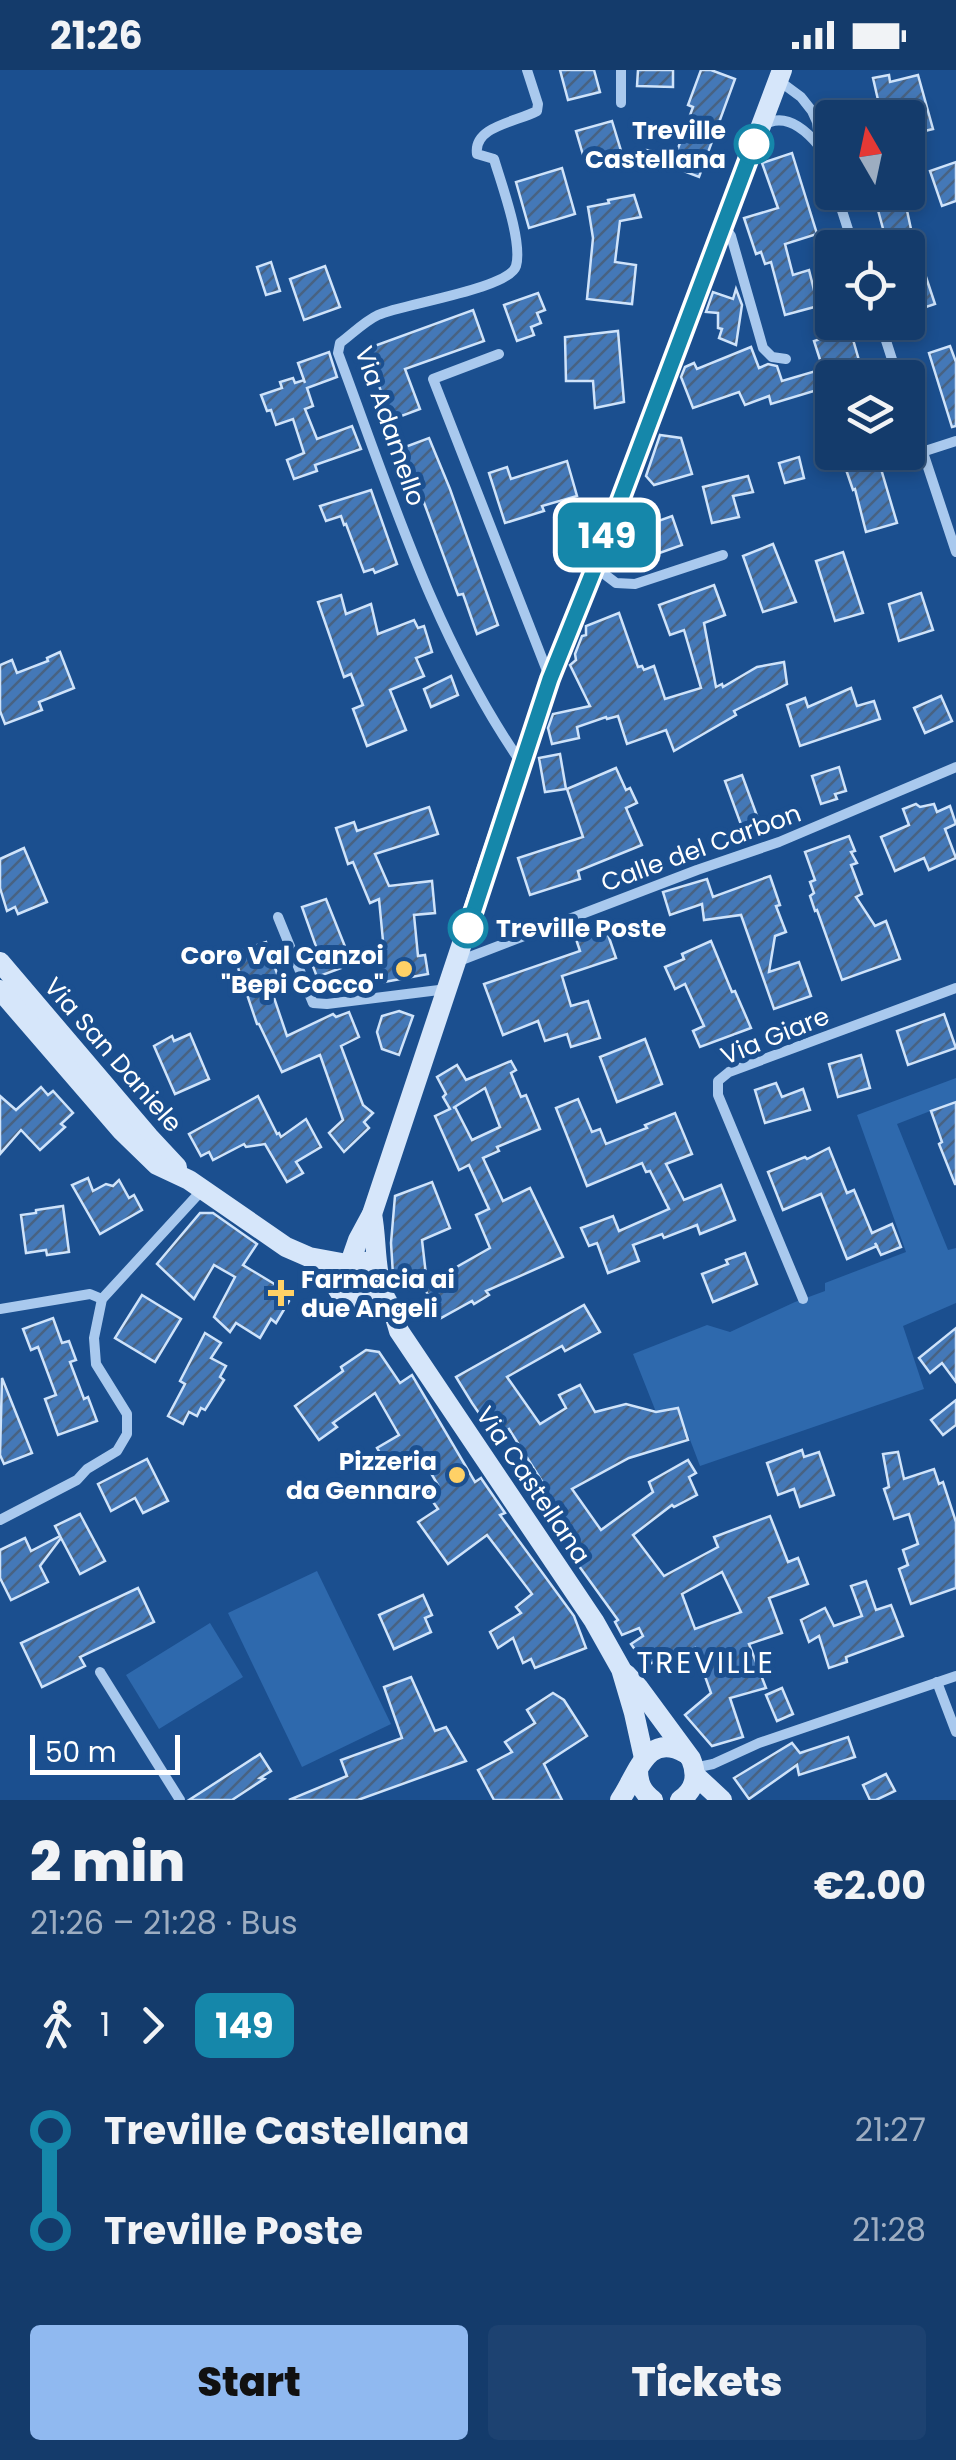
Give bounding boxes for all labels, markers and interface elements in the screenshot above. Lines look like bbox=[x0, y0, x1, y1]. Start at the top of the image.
text: 21:26 bbox=[50, 9, 143, 62]
north arrow bbox=[815, 100, 925, 210]
map controls bbox=[815, 100, 925, 470]
place label: Treville Castellana bbox=[585, 113, 726, 177]
marker: Treville Castellana bbox=[735, 125, 773, 163]
button: locate bbox=[815, 230, 925, 340]
street label: Via Adamello bbox=[346, 341, 434, 511]
button: layers bbox=[815, 360, 925, 470]
line badge: 149 bbox=[550, 502, 664, 568]
text: 149 bbox=[578, 511, 636, 560]
street label: Calle del Carbon bbox=[596, 796, 806, 900]
marker: Treville Poste bbox=[449, 909, 487, 947]
place label: Treville Poste bbox=[496, 911, 666, 946]
place label: Coro Val Canzoi "Bepi Cocco" bbox=[181, 938, 384, 1002]
marker: Coro Val Canzoi "Bepi Cocco" bbox=[393, 958, 415, 980]
street label: Via San Daniele bbox=[36, 970, 190, 1140]
street label: Via Giare bbox=[716, 998, 834, 1074]
place label: Farmacia ai due Angeli bbox=[301, 1262, 455, 1326]
marker: Farmacia ai due Angeli bbox=[270, 1282, 292, 1304]
street label: Via Castellana bbox=[467, 1400, 599, 1570]
place label: Pizzeria da Gennaro bbox=[286, 1444, 437, 1508]
marker: Pizzeria da Gennaro bbox=[446, 1464, 468, 1486]
district label: TREVILLE bbox=[637, 1641, 775, 1684]
scale bar bbox=[30, 1730, 180, 1774]
text: 50 m bbox=[45, 1733, 116, 1772]
text: 2 min bbox=[30, 1823, 185, 1900]
text: €2.00 bbox=[814, 1859, 926, 1912]
text: 21:26 – 21:28 · Bus bbox=[30, 1900, 298, 1945]
icon: walk bbox=[30, 1998, 85, 2053]
icon: forward bbox=[125, 1998, 180, 2053]
text: 149 bbox=[215, 2001, 274, 2050]
text: 1 bbox=[100, 2002, 110, 2047]
text: Treville Castellana bbox=[104, 2104, 469, 2157]
text: 21:27 bbox=[855, 2107, 926, 2152]
text: Treville Poste bbox=[104, 2204, 363, 2257]
text: 21:28 bbox=[852, 2207, 926, 2252]
button: Start bbox=[30, 2325, 468, 2440]
button: Tickets bbox=[488, 2325, 926, 2440]

